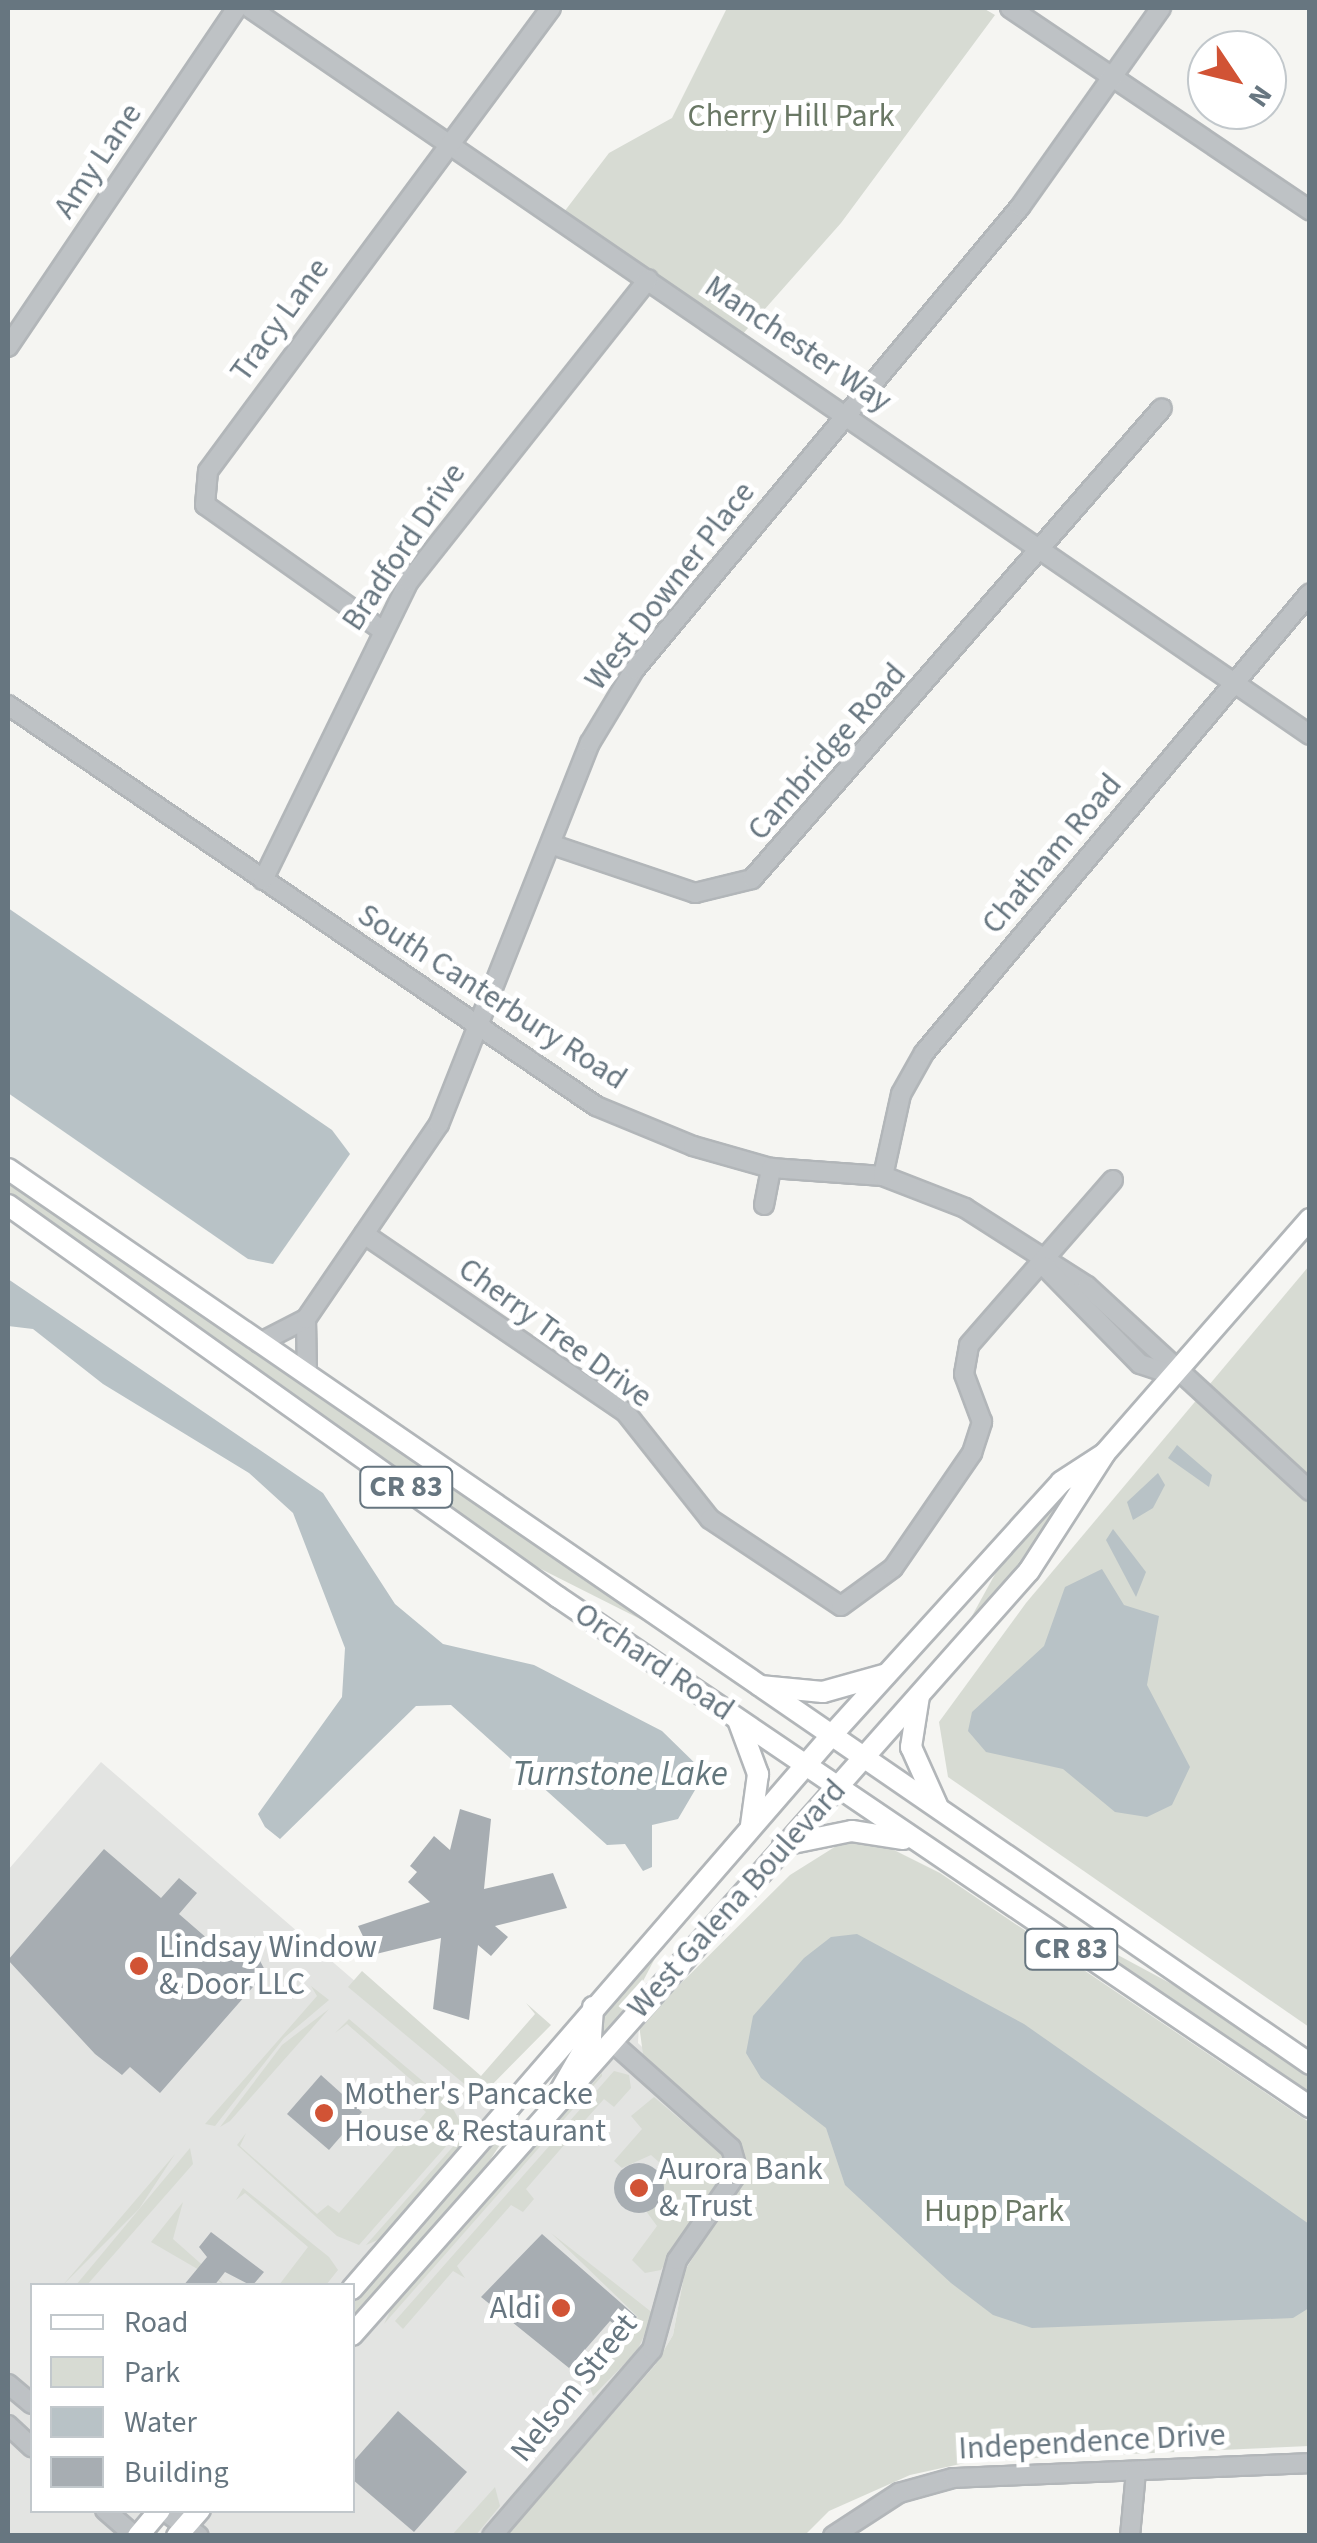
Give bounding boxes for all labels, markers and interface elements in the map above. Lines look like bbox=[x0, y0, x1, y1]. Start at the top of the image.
north arrow bbox=[1187, 30, 1287, 130]
text: N bbox=[1238, 77, 1282, 115]
street label: Amy Lane bbox=[46, 96, 150, 226]
park label: Cherry Hill Park bbox=[687, 97, 895, 135]
street label: Tracy Lane bbox=[222, 251, 338, 389]
street label: Manchester Way bbox=[697, 267, 899, 421]
street label: Bradford Drive bbox=[334, 456, 474, 638]
street label: West Downer Place bbox=[577, 474, 763, 698]
street label: Cambridge Road bbox=[740, 656, 914, 848]
street label: Chatham Road bbox=[974, 766, 1130, 942]
street label: South Canterbury Road bbox=[350, 896, 634, 1098]
street label: Cherry Tree Drive bbox=[451, 1250, 659, 1416]
road number: CR 83 bbox=[358, 1462, 454, 1512]
street label: Orchard Road bbox=[567, 1595, 741, 1729]
water label: Turnstone Lake bbox=[512, 1753, 728, 1795]
street label: West Galena Boulevard bbox=[620, 1772, 854, 2026]
road number: CR 83 bbox=[1024, 1924, 1118, 1974]
place label: Lindsay Window & Door LLC bbox=[159, 1929, 377, 2004]
marker: Lindsay Window & Door LLC bbox=[128, 1955, 150, 1977]
place label: Mother's Pancacke House & Restaurant bbox=[344, 2076, 606, 2151]
marker: Mother's Pancacke House & Restaurant bbox=[313, 2102, 335, 2124]
place label: Aurora Bank & Trust bbox=[659, 2151, 823, 2226]
marker: Aurora Bank & Trust bbox=[628, 2177, 650, 2199]
park label: Hupp Park bbox=[924, 2192, 1064, 2230]
legend bbox=[30, 2283, 355, 2513]
place label: Aldi bbox=[490, 2289, 541, 2327]
marker: Aldi bbox=[550, 2297, 572, 2319]
text: Road bbox=[124, 2301, 188, 2344]
street label: Nelson Street bbox=[503, 2306, 645, 2470]
text: Park bbox=[124, 2351, 180, 2394]
text: Water bbox=[124, 2401, 197, 2444]
street label: Independence Drive bbox=[957, 2416, 1227, 2468]
text: Building bbox=[124, 2451, 229, 2494]

